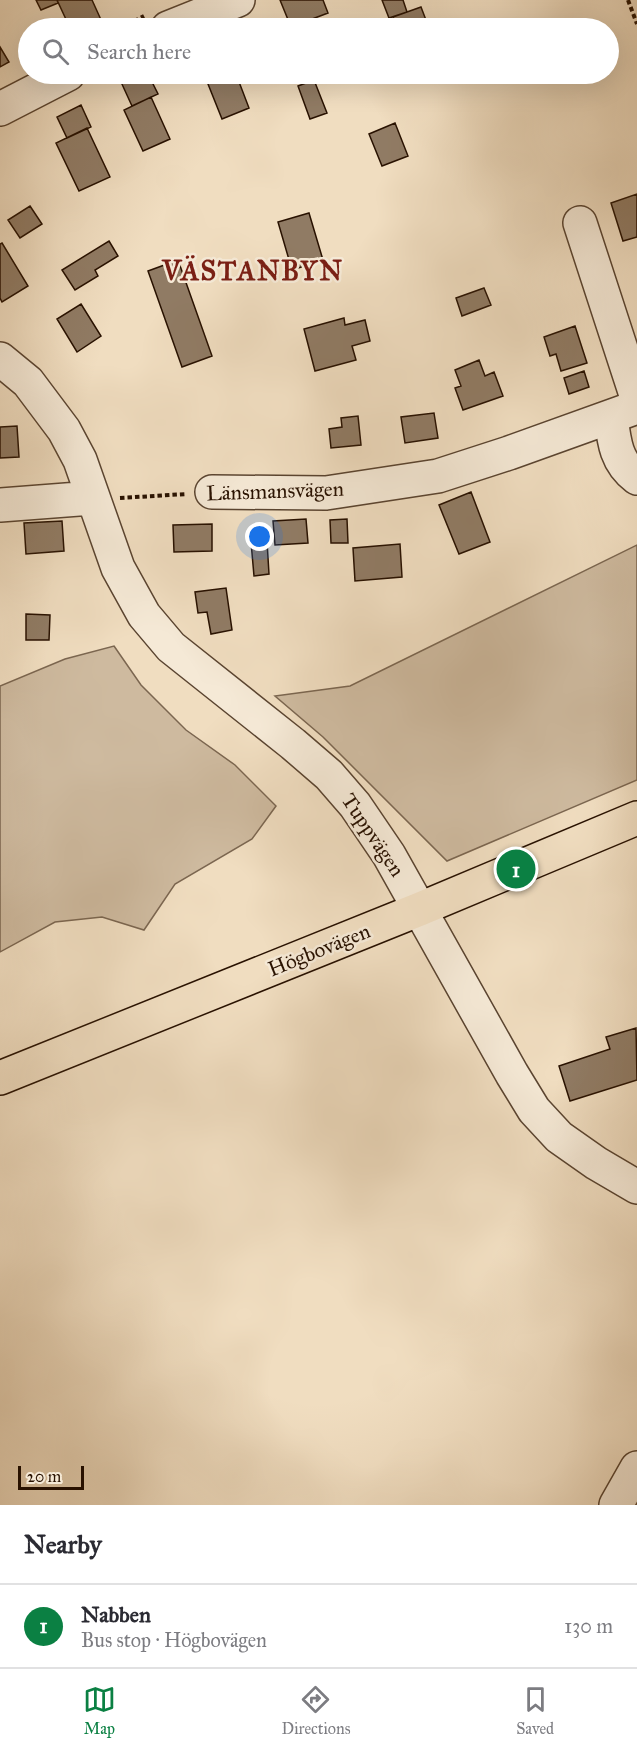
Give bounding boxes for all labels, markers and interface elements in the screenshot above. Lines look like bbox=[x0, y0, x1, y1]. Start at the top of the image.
search box bbox=[18, 18, 619, 84]
icon: search bbox=[39, 35, 72, 68]
text: Search here bbox=[87, 38, 191, 65]
district label: VÄSTANBYN bbox=[161, 254, 344, 287]
street label: Länsmansvägen bbox=[206, 476, 344, 506]
your location bbox=[245, 522, 274, 551]
street label: Tuppvägen bbox=[336, 788, 410, 882]
pin: 1 bbox=[496, 846, 536, 892]
street label: Högbovägen bbox=[264, 918, 374, 982]
scale bar bbox=[18, 1463, 84, 1490]
text: 20 m bbox=[27, 1467, 61, 1486]
text: Nearby bbox=[24, 1528, 102, 1560]
text: Nabben bbox=[81, 1601, 151, 1628]
text: 1 bbox=[40, 1614, 47, 1638]
text: 130 m bbox=[564, 1614, 613, 1638]
text: Bus stop · Högbovägen bbox=[81, 1628, 267, 1652]
tab: Map bbox=[83, 1683, 116, 1738]
tab: Directions bbox=[282, 1683, 350, 1738]
tab: Saved bbox=[516, 1683, 554, 1738]

